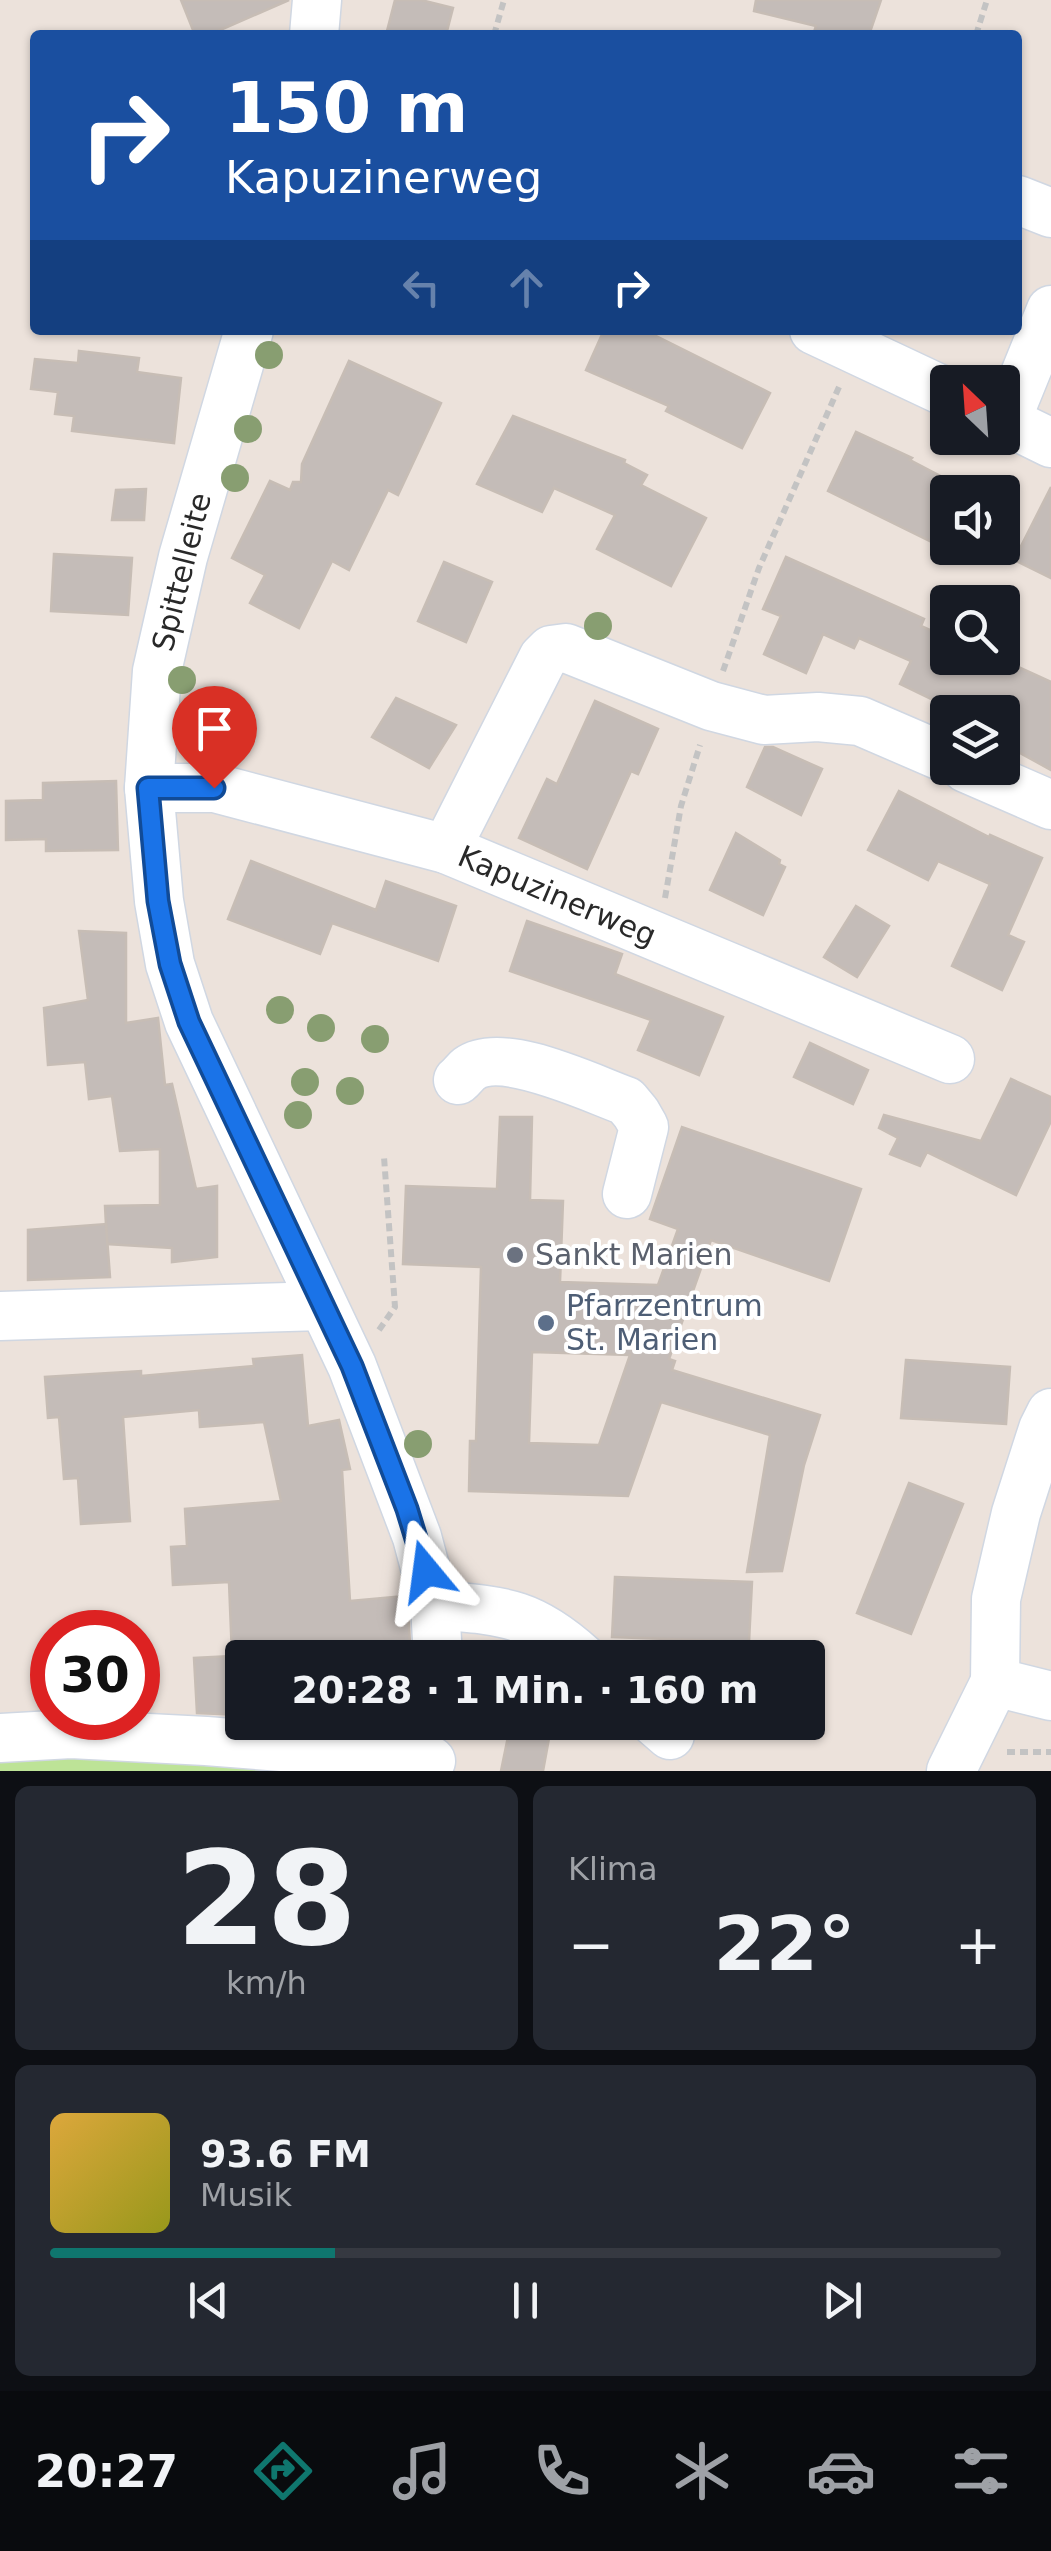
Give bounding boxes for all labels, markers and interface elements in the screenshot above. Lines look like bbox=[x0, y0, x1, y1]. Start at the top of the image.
text: 150 m bbox=[225, 67, 468, 149]
icon: right bbox=[60, 70, 190, 200]
text: Kapuzinerweg bbox=[225, 151, 542, 204]
icon: left bbox=[394, 260, 449, 315]
icon: ahead bbox=[499, 260, 554, 315]
icon: right bbox=[604, 260, 659, 315]
north arrow bbox=[930, 365, 1020, 455]
map controls bbox=[930, 365, 1020, 785]
button: sound bbox=[930, 475, 1020, 565]
street label: Spittelleite bbox=[145, 489, 218, 655]
button: search bbox=[930, 585, 1020, 675]
pin bbox=[172, 686, 257, 789]
button: layers bbox=[930, 695, 1020, 785]
icon: arrive bbox=[187, 701, 242, 756]
street label: Kapuzinerweg bbox=[453, 838, 661, 953]
place label: Sankt Marien bbox=[535, 1237, 733, 1272]
marker: Sankt Marien bbox=[504, 1244, 526, 1266]
place label: Pfarrzentrum St. Marien bbox=[566, 1288, 763, 1357]
marker: Pfarrzentrum St. Marien bbox=[535, 1312, 557, 1334]
position arrow bbox=[374, 1519, 478, 1623]
speed limit sign: 30 bbox=[30, 1610, 160, 1740]
text: 20:28 · 1 Min. · 160 m bbox=[292, 1668, 758, 1712]
text: 28 bbox=[176, 1823, 357, 1975]
text: Klima bbox=[568, 1850, 658, 1888]
text: 22° bbox=[714, 1900, 855, 1988]
text: − bbox=[568, 1913, 614, 1977]
text: + bbox=[955, 1913, 1001, 1977]
text: km/h bbox=[226, 1964, 307, 2002]
text: 93.6 FM bbox=[200, 2132, 371, 2176]
text: Musik bbox=[200, 2176, 292, 2214]
icon: previous bbox=[181, 2273, 236, 2328]
icon: pause bbox=[498, 2273, 553, 2328]
icon: next bbox=[815, 2273, 870, 2328]
icon: directions bbox=[248, 2436, 318, 2506]
icon: music bbox=[387, 2436, 457, 2506]
icon: phone bbox=[527, 2436, 597, 2506]
icon: climate bbox=[667, 2436, 737, 2506]
icon: car bbox=[806, 2436, 876, 2506]
icon: filters bbox=[946, 2436, 1016, 2506]
text: 20:27 bbox=[35, 2445, 178, 2498]

